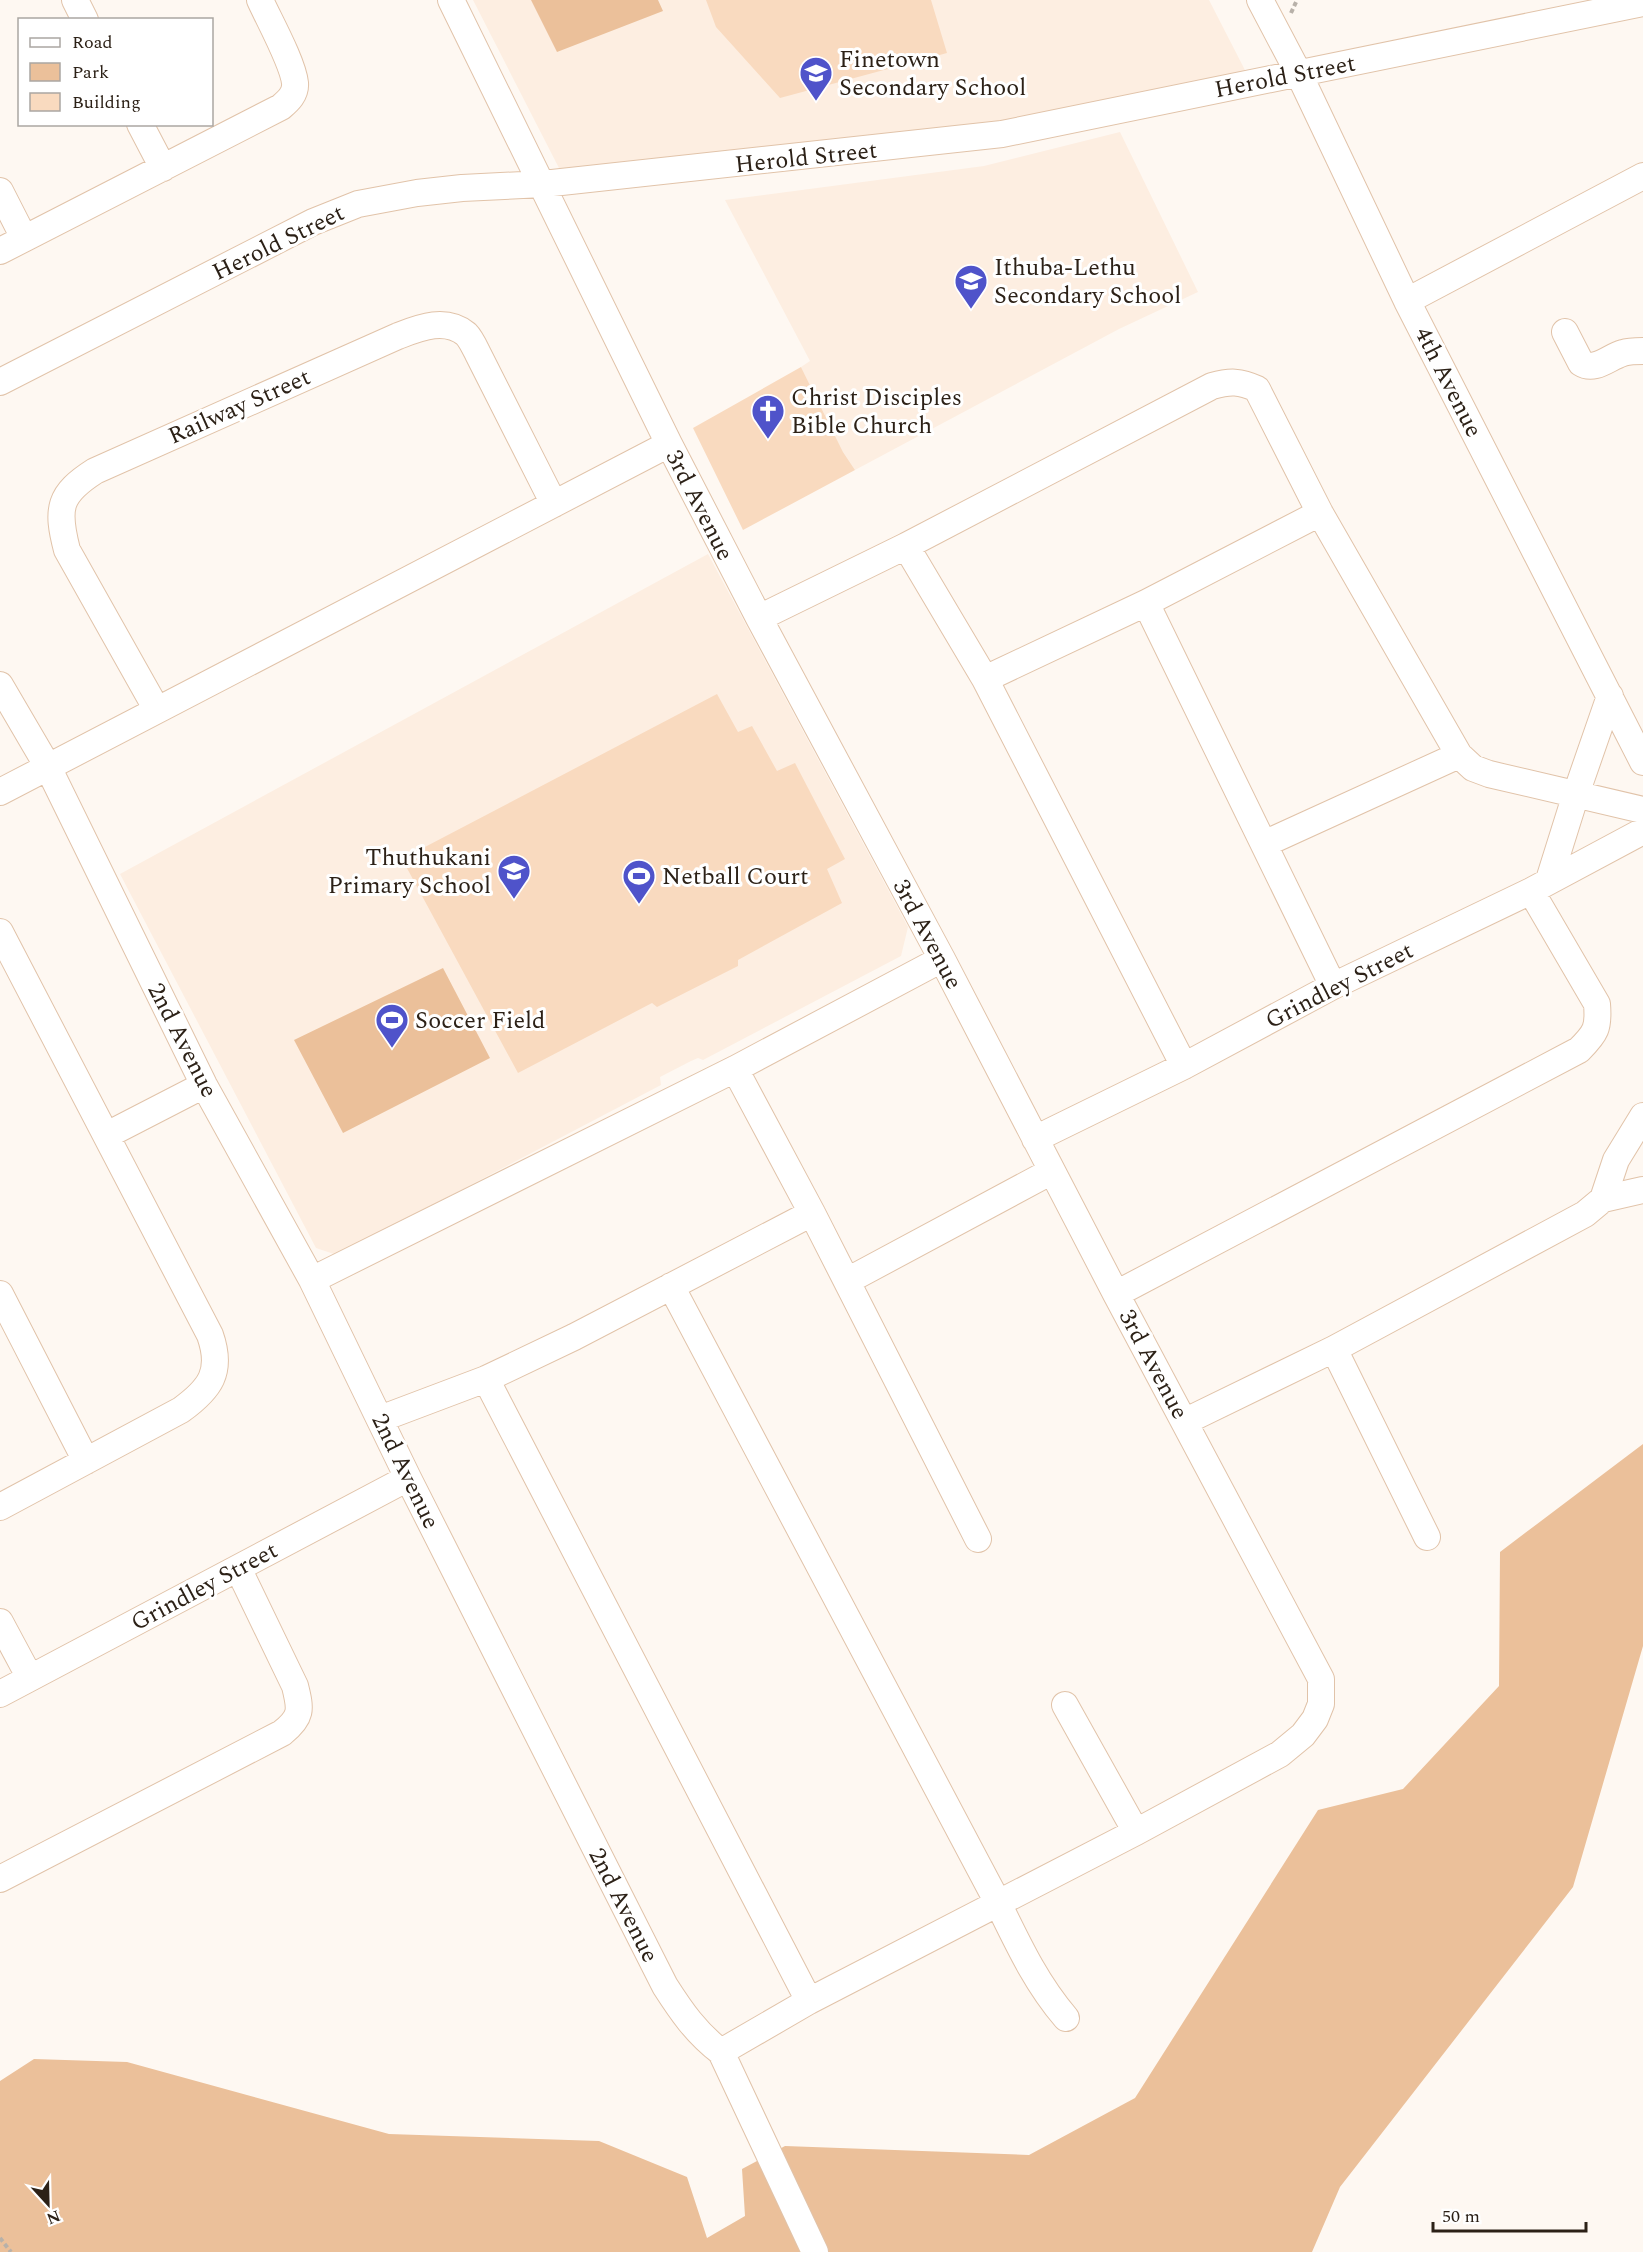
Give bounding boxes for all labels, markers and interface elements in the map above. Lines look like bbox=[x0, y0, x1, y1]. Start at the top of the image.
legend bbox=[18, 18, 213, 126]
text: Road bbox=[72, 29, 113, 56]
place label: Finetown Secondary School bbox=[839, 42, 1026, 106]
street label: Herold Street bbox=[1212, 46, 1359, 108]
school or university icon: Finetown Secondary School bbox=[798, 55, 834, 102]
text: Park bbox=[72, 59, 109, 86]
text: Building bbox=[72, 89, 141, 116]
street label: Herold Street bbox=[733, 133, 879, 183]
street label: Herold Street bbox=[206, 195, 351, 290]
place label: Ithuba-Lethu Secondary School bbox=[994, 250, 1181, 314]
school or university icon: Ithuba-Lethu Secondary School bbox=[953, 263, 989, 310]
street label: 4th Avenue bbox=[1405, 321, 1491, 444]
street label: Railway Street bbox=[162, 359, 316, 454]
place label: Christ Disciples Bible Church bbox=[791, 380, 962, 444]
church icon: Christ Disciples Bible Church bbox=[750, 393, 786, 440]
street label: 3rd Avenue bbox=[656, 444, 742, 567]
place label: Thuthukani Primary School bbox=[328, 840, 491, 904]
school or university icon: Thuthukani Primary School bbox=[496, 853, 532, 900]
sports icon: Netball Court bbox=[621, 858, 657, 905]
place label: Netball Court bbox=[662, 859, 808, 895]
street label: 3rd Avenue bbox=[883, 873, 971, 996]
street label: Grindley Street bbox=[1259, 933, 1420, 1039]
street label: 2nd Avenue bbox=[138, 977, 226, 1104]
sports icon: Soccer Field bbox=[374, 1002, 410, 1049]
place label: Soccer Field bbox=[415, 1003, 546, 1039]
street label: 3rd Avenue bbox=[1109, 1303, 1197, 1426]
street label: 2nd Avenue bbox=[362, 1408, 449, 1535]
street label: Grindley Street bbox=[124, 1533, 284, 1641]
street label: 2nd Avenue bbox=[579, 1842, 667, 1969]
north arrow bbox=[18, 2174, 78, 2234]
scale bar bbox=[1433, 2195, 1586, 2233]
text: N bbox=[43, 2203, 64, 2231]
text: 50 m bbox=[1442, 2203, 1480, 2230]

